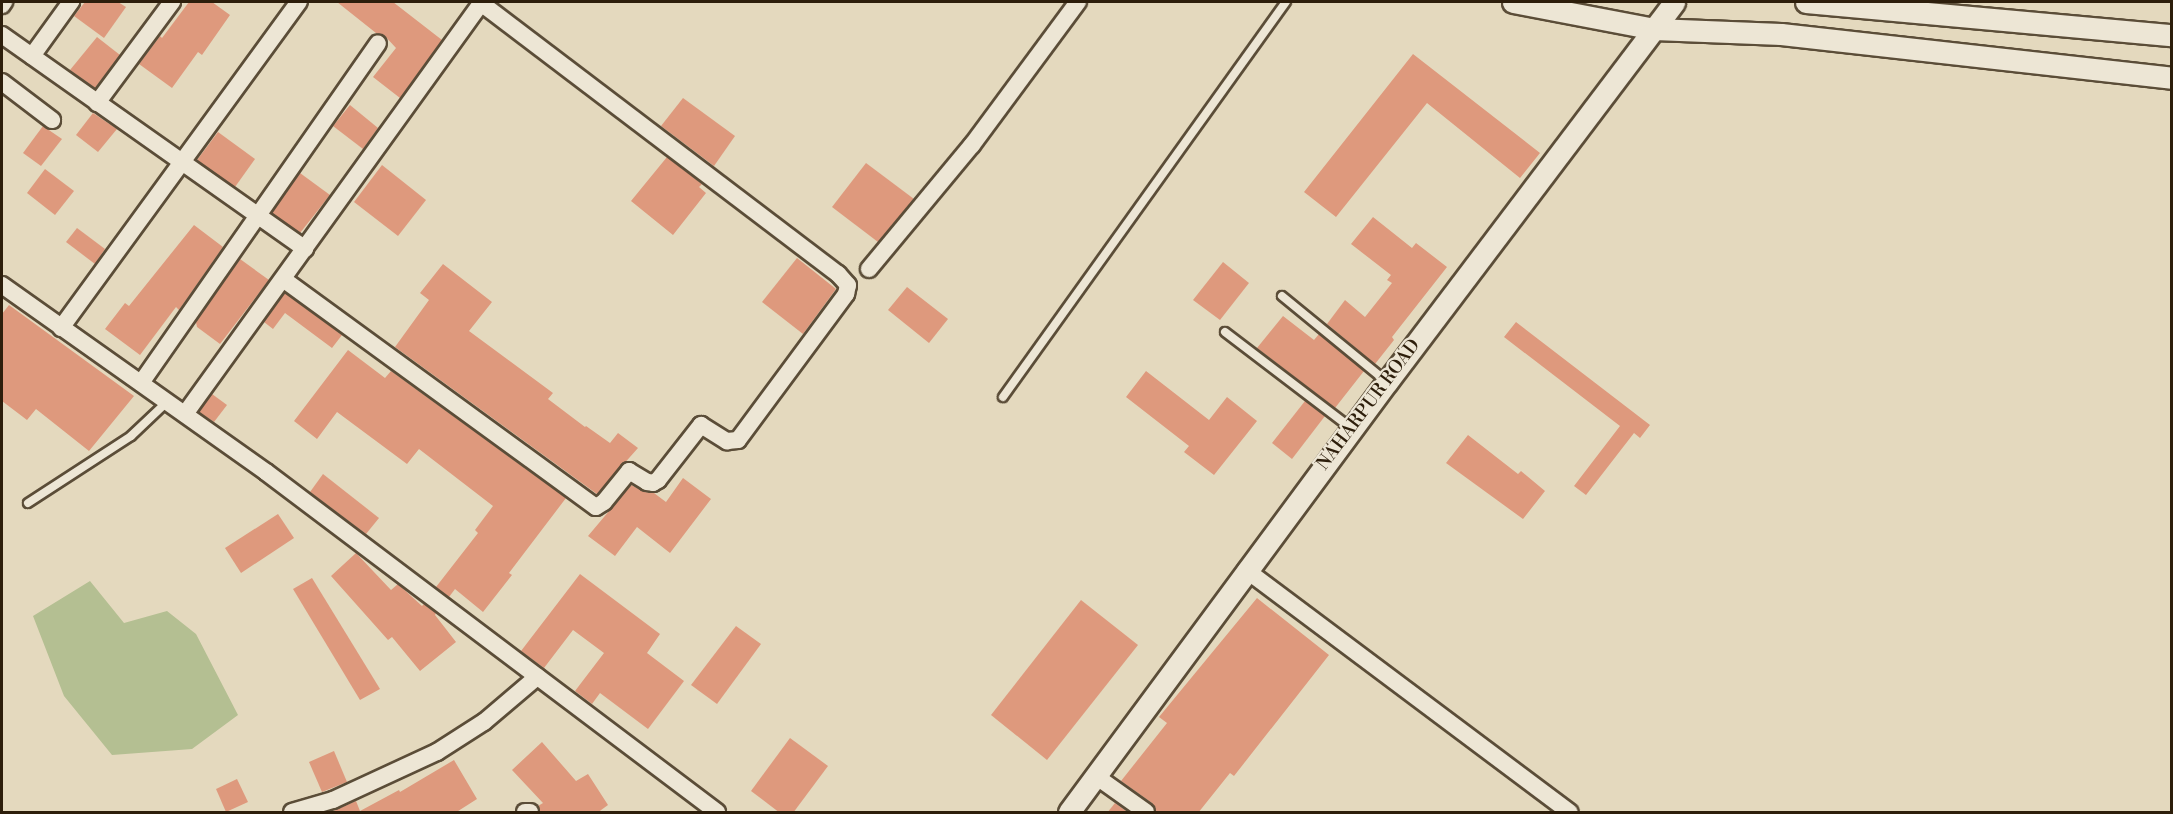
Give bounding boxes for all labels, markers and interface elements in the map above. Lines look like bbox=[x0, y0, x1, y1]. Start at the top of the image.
street label: NAHARPUR ROAD bbox=[1313, 335, 1425, 475]

